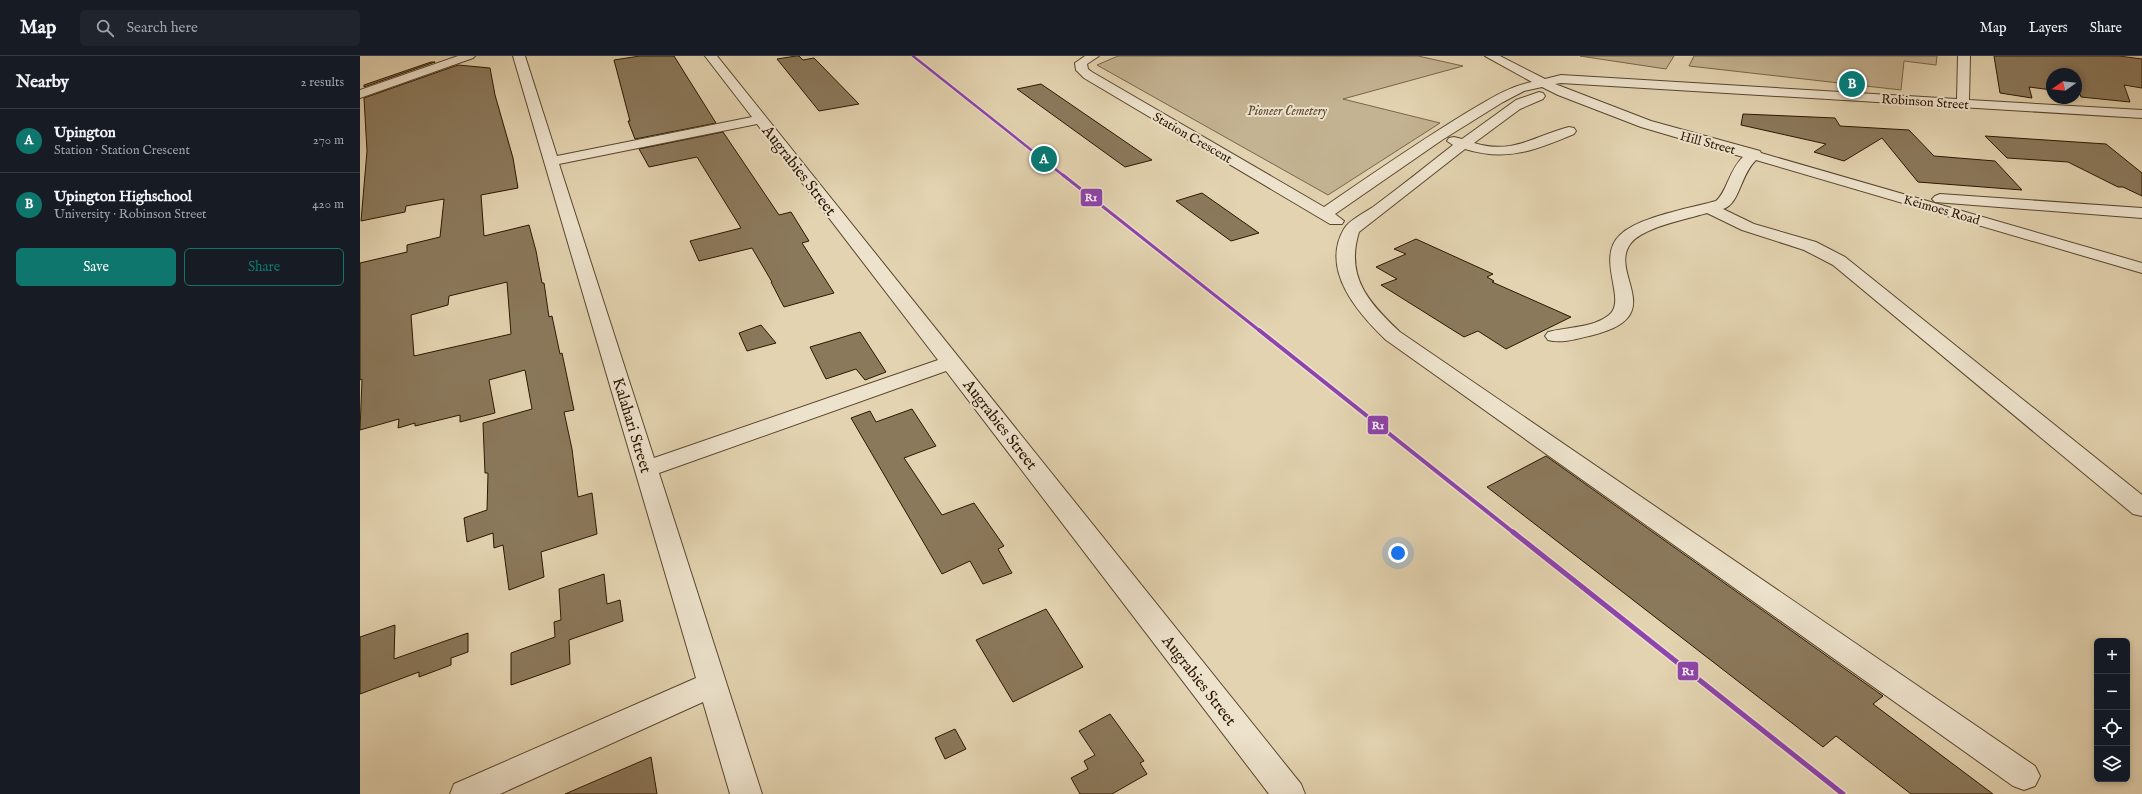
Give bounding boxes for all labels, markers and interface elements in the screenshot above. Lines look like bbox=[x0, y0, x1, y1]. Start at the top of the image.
search box bbox=[80, 10, 360, 46]
text: Map bbox=[20, 16, 56, 40]
icon: search bbox=[94, 17, 116, 39]
text: Search here bbox=[126, 18, 198, 37]
text: Map bbox=[1980, 19, 2007, 37]
text: Layers bbox=[2029, 19, 2068, 37]
text: Share bbox=[2090, 19, 2122, 37]
north arrow bbox=[2046, 68, 2082, 104]
pin: B bbox=[1839, 69, 1865, 99]
text: Nearby bbox=[16, 72, 69, 93]
text: 2 results bbox=[300, 74, 344, 91]
street label: Robinson Street bbox=[1881, 91, 1970, 114]
park label: Pioneer Cemetery bbox=[1247, 103, 1327, 120]
street label: Station Crescent bbox=[1150, 109, 1235, 168]
street label: Augrabies Street bbox=[756, 121, 840, 221]
text: Upington bbox=[54, 123, 116, 142]
street label: Hill Street bbox=[1678, 128, 1738, 159]
text: A bbox=[25, 132, 33, 149]
text: 270 m bbox=[313, 132, 344, 149]
text: Station · Station Crescent bbox=[54, 142, 190, 159]
pin: A bbox=[1031, 144, 1057, 174]
text: Upington Highschool bbox=[54, 187, 192, 206]
line badge: R1 bbox=[1080, 188, 1103, 207]
text: R1 bbox=[1085, 191, 1097, 205]
street label: Keimoes Road bbox=[1901, 191, 1982, 229]
text: B bbox=[25, 196, 33, 213]
text: 420 m bbox=[312, 196, 344, 213]
text: University · Robinson Street bbox=[54, 206, 207, 223]
button: Save bbox=[16, 248, 176, 286]
button: Share bbox=[184, 248, 344, 286]
street label: Augrabies Street bbox=[957, 375, 1041, 475]
street label: Kalahari Street bbox=[607, 376, 655, 476]
line badge: R1 bbox=[1367, 415, 1389, 435]
text: R1 bbox=[1372, 419, 1384, 433]
your location bbox=[1388, 543, 1408, 563]
street label: Augrabies Street bbox=[1156, 631, 1240, 731]
map controls bbox=[2094, 638, 2130, 782]
button: + bbox=[2094, 638, 2130, 674]
line badge: R1 bbox=[1677, 661, 1699, 681]
text: R1 bbox=[1682, 665, 1694, 679]
button: − bbox=[2094, 674, 2130, 710]
button: locate bbox=[2094, 710, 2130, 746]
button: layers bbox=[2094, 746, 2130, 782]

